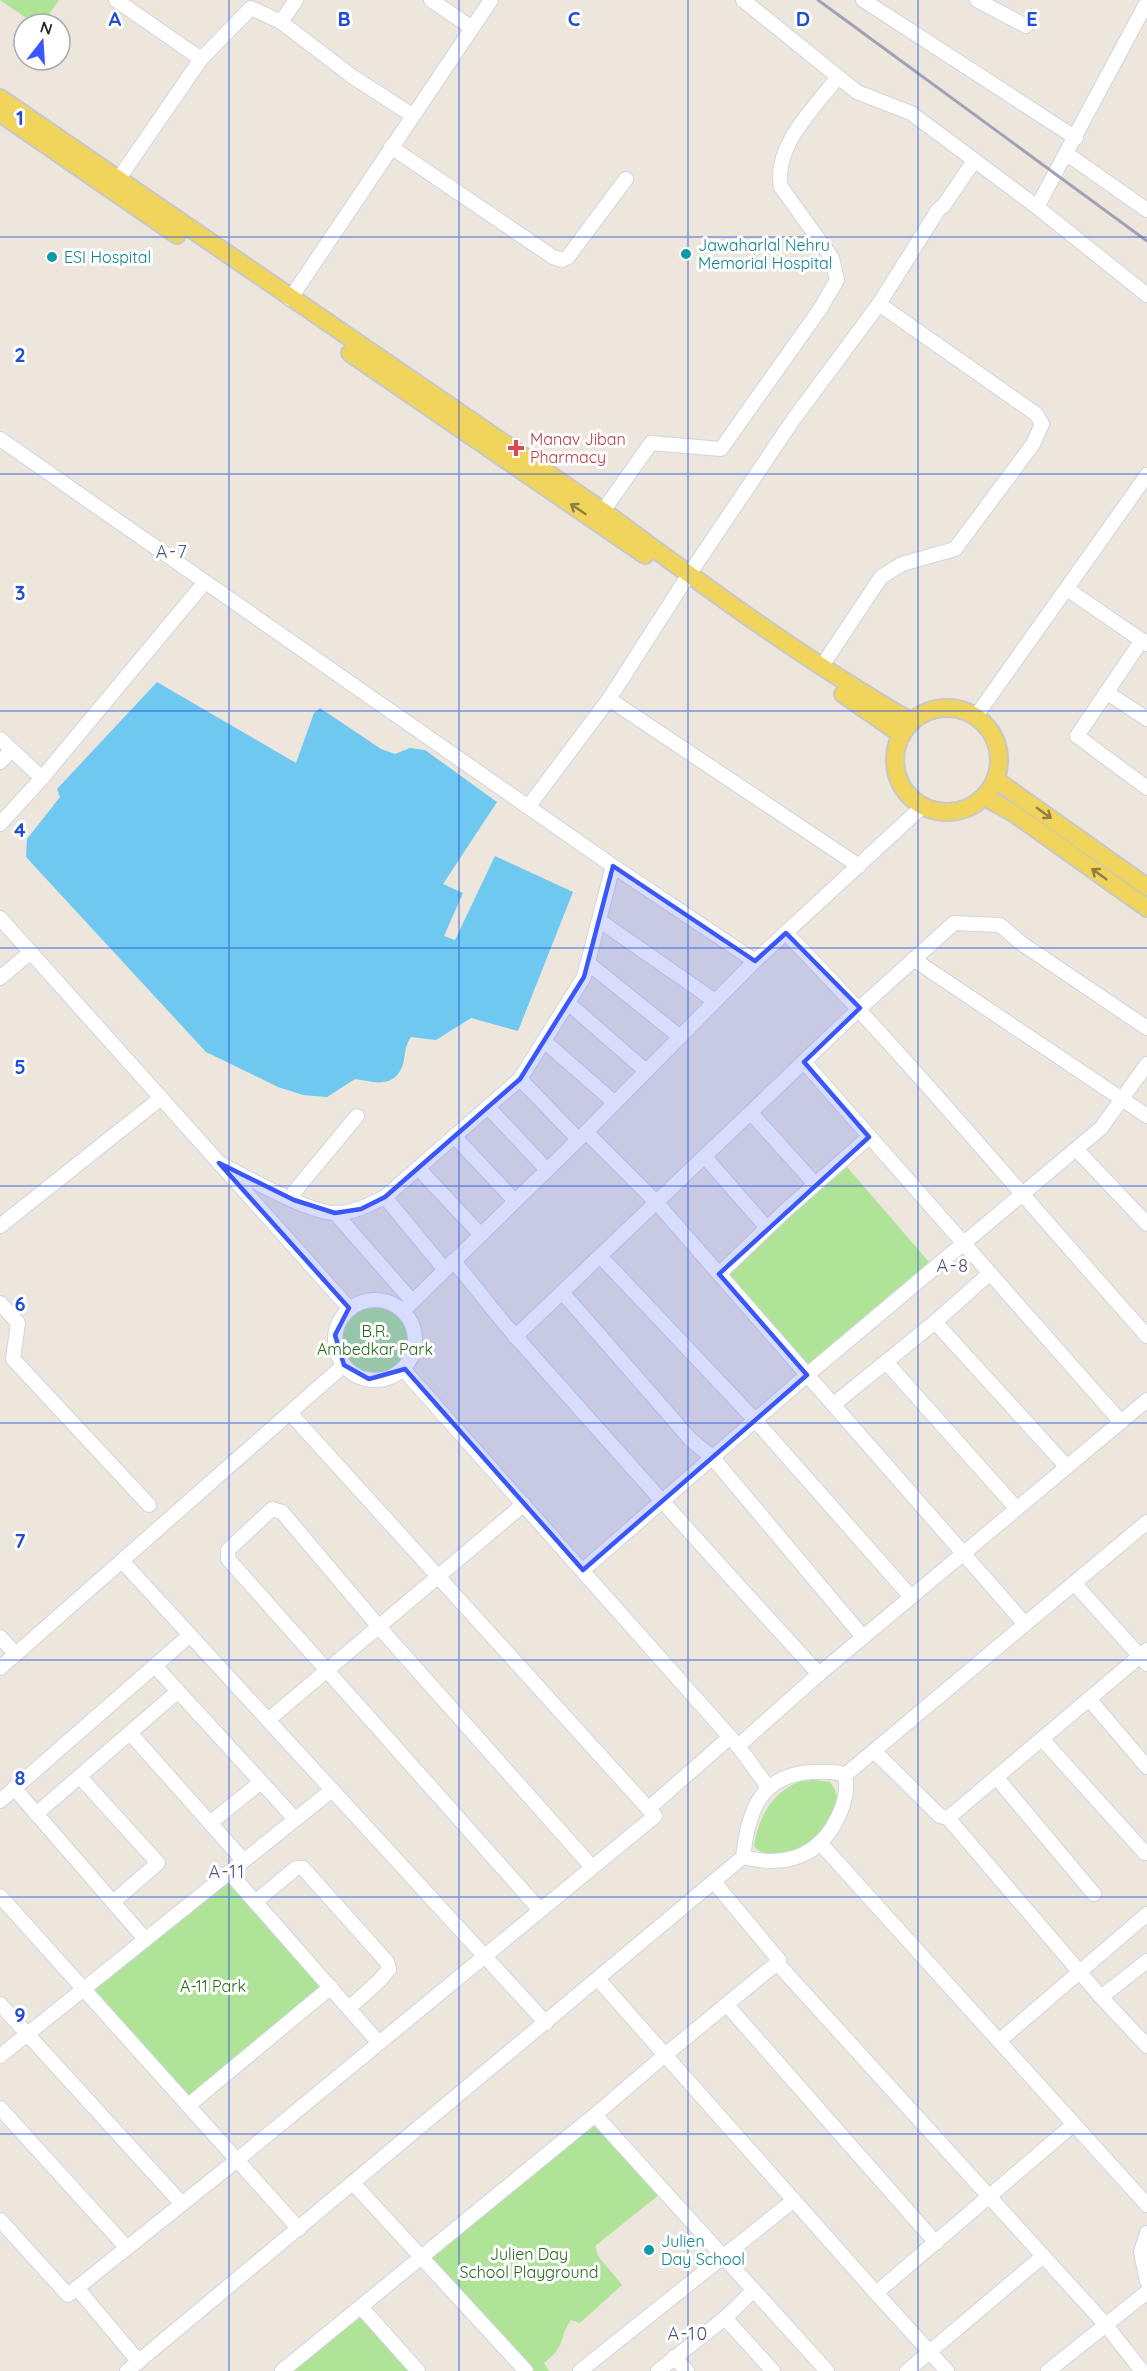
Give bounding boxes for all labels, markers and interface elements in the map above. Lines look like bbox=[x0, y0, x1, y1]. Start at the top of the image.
text: A bbox=[109, 6, 122, 31]
text: B bbox=[337, 6, 351, 31]
text: C bbox=[568, 6, 581, 31]
text: D bbox=[796, 6, 810, 31]
text: E bbox=[1026, 6, 1038, 31]
north arrow bbox=[12, 12, 72, 72]
text: N bbox=[38, 16, 55, 39]
text: 1 bbox=[16, 105, 24, 130]
place label: Jawaharlal Nehru Memorial Hospital bbox=[698, 235, 832, 273]
place label: ESI Hospital bbox=[64, 247, 151, 267]
marker: Jawaharlal Nehru Memorial Hospital bbox=[679, 247, 693, 261]
marker: ESI Hospital bbox=[45, 250, 59, 264]
text: 2 bbox=[14, 342, 26, 367]
place label: Manav Jiban Pharmacy bbox=[530, 429, 626, 467]
marker: Manav Jiban Pharmacy bbox=[507, 439, 525, 457]
one-way arrow bbox=[570, 503, 586, 515]
district label: A-7 bbox=[156, 540, 188, 563]
text: 3 bbox=[15, 580, 25, 605]
one-way arrow bbox=[1036, 807, 1052, 819]
text: 4 bbox=[14, 817, 26, 842]
one-way arrow bbox=[1092, 868, 1108, 880]
text: 5 bbox=[14, 1054, 26, 1079]
district label: A-8 bbox=[937, 1254, 969, 1277]
text: 6 bbox=[14, 1291, 26, 1316]
park label: B.R. Ambedkar Park bbox=[317, 1321, 433, 1359]
text: 7 bbox=[15, 1528, 26, 1553]
text: 8 bbox=[15, 1765, 26, 1790]
district label: A-11 bbox=[208, 1860, 246, 1883]
park label: A-11 Park bbox=[180, 1976, 246, 1996]
text: 9 bbox=[14, 2002, 26, 2027]
place label: Julien Day School bbox=[661, 2231, 745, 2269]
marker: Julien Day School bbox=[642, 2243, 656, 2257]
park label: Julien Day School Playground bbox=[459, 2244, 599, 2282]
district label: A-10 bbox=[667, 2322, 709, 2345]

